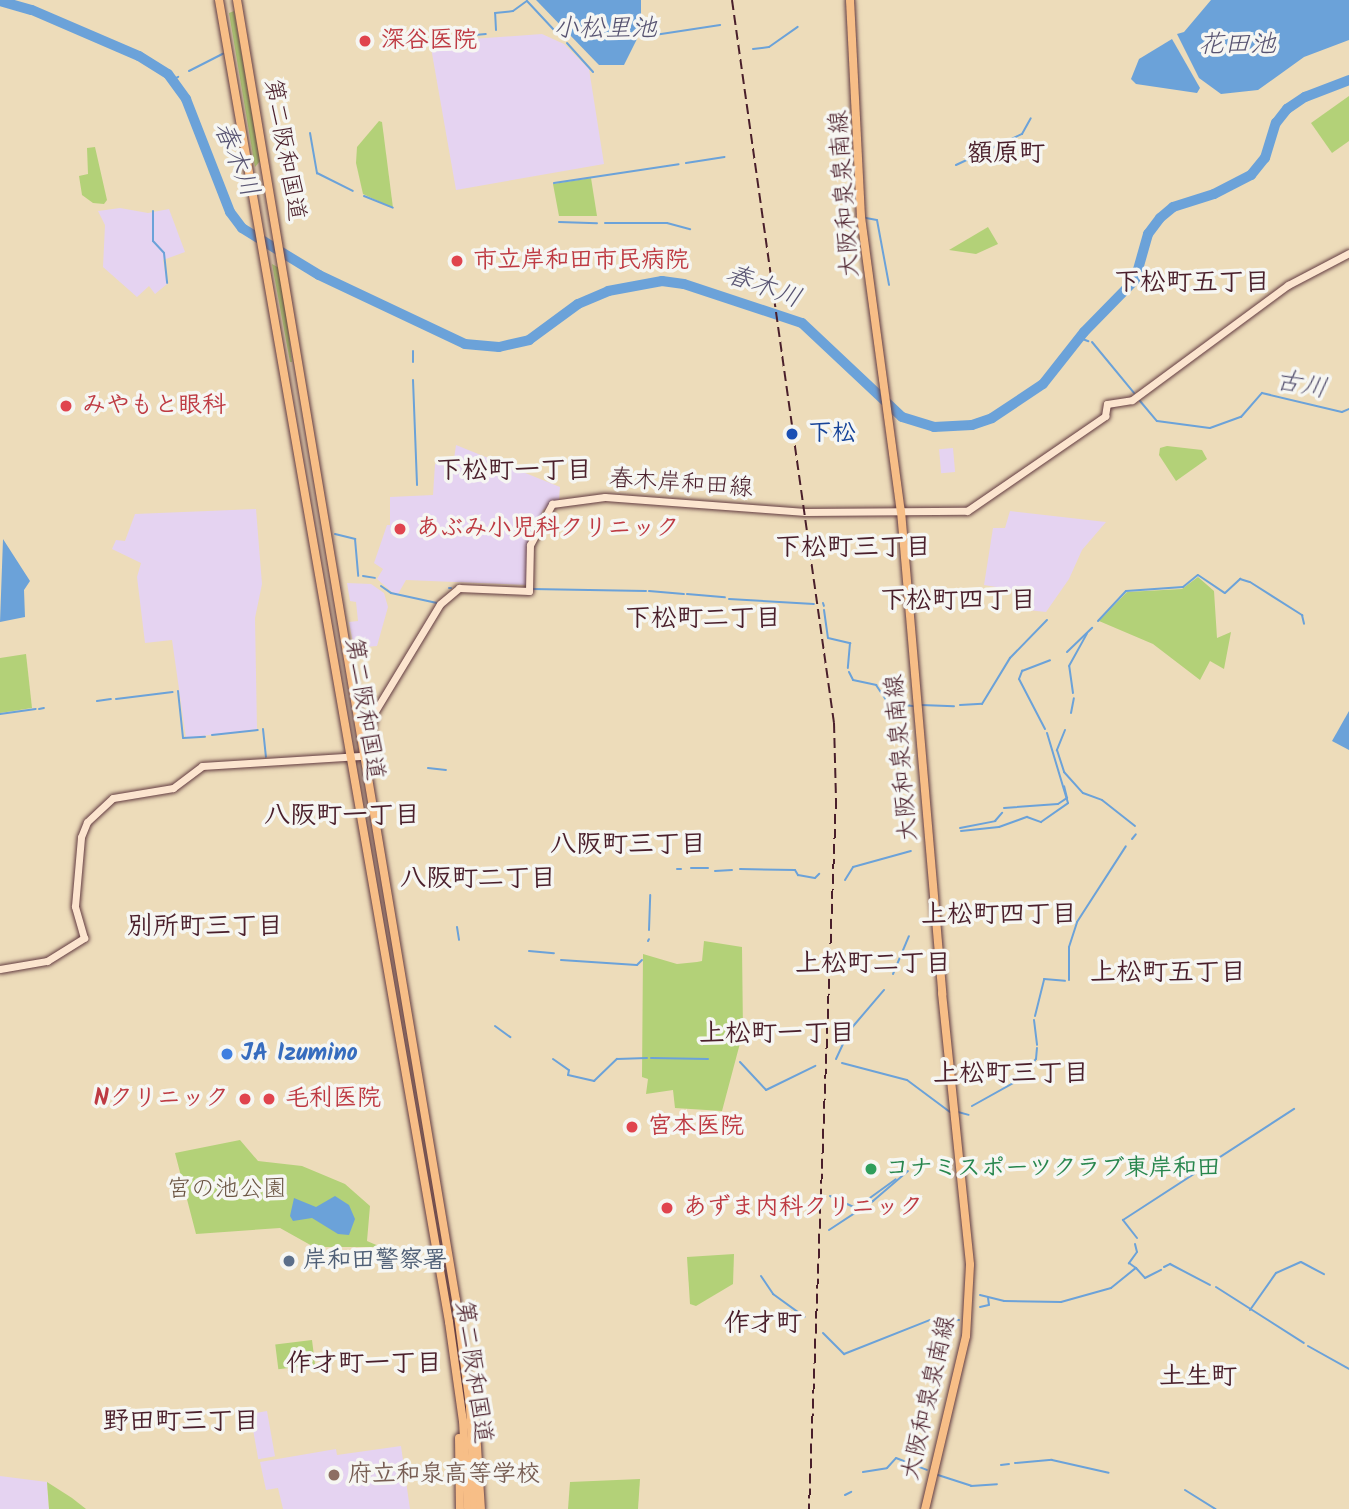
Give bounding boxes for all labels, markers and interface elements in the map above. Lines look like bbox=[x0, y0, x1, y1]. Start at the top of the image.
water label: 小松里池 bbox=[553, 14, 657, 46]
place label: 深谷医院 bbox=[381, 27, 477, 55]
water label: 花田池 bbox=[1198, 30, 1276, 62]
marker: 深谷医院 bbox=[355, 31, 375, 51]
street label: 第二阪和国道 bbox=[257, 77, 311, 223]
street label: 大阪和泉泉南線 bbox=[825, 109, 865, 279]
water label: 春木川 bbox=[206, 118, 264, 202]
district label: 額原町 bbox=[967, 139, 1045, 171]
place label: 市立岸和田市民病院 bbox=[473, 247, 689, 275]
marker: 市立岸和田市民病院 bbox=[447, 251, 467, 271]
water label: 春木川 bbox=[721, 260, 805, 316]
district label: 下松町五丁目 bbox=[1114, 268, 1270, 300]
water label: 古川 bbox=[1273, 366, 1329, 406]
place label: みやもと眼科 bbox=[82, 392, 226, 420]
marker: みやもと眼科 bbox=[56, 396, 76, 416]
place label: 下松 bbox=[808, 420, 856, 448]
marker: 下松 bbox=[782, 424, 802, 444]
district label: 下松町一丁目 bbox=[436, 456, 592, 488]
street label: 春木岸和田線 bbox=[608, 465, 754, 503]
place label: あぶみ小児科クリニック bbox=[416, 515, 680, 543]
marker: あぶみ小児科クリニック bbox=[390, 519, 410, 539]
district label: 下松町三丁目 bbox=[775, 533, 931, 565]
district label: 下松町四丁目 bbox=[880, 586, 1036, 618]
district label: 下松町二丁目 bbox=[625, 604, 781, 636]
street label: 第二阪和国道 bbox=[339, 636, 389, 782]
street label: 大阪和泉泉南線 bbox=[880, 673, 924, 843]
district label: 八阪町一丁目 bbox=[264, 801, 420, 833]
district label: 八阪町三丁目 bbox=[550, 830, 706, 862]
district label: 八阪町二丁目 bbox=[400, 864, 556, 896]
district label: 上松町四丁目 bbox=[921, 900, 1077, 932]
district label: 別所町三丁目 bbox=[127, 912, 283, 944]
district label: 上松町二丁目 bbox=[795, 949, 951, 981]
district label: 上松町五丁目 bbox=[1090, 958, 1246, 990]
district label: 上松町一丁目 bbox=[699, 1019, 855, 1051]
place label: JA Izumino bbox=[241, 1040, 358, 1068]
marker: JA Izumino bbox=[219, 1046, 235, 1062]
district label: 上松町三丁目 bbox=[933, 1059, 1089, 1091]
place label: Nクリニック bbox=[94, 1085, 229, 1113]
place label: 毛利医院 bbox=[285, 1085, 381, 1113]
marker: Nクリニック bbox=[235, 1089, 255, 1109]
marker: 毛利医院 bbox=[259, 1089, 279, 1109]
place label: 宮本医院 bbox=[648, 1113, 744, 1141]
marker: 宮本医院 bbox=[622, 1117, 642, 1137]
place label: コナミスポーツクラブ東岸和田 bbox=[885, 1155, 1221, 1183]
marker: コナミスポーツクラブ東岸和田 bbox=[863, 1161, 879, 1177]
park label: 宮の池公園 bbox=[167, 1176, 287, 1204]
place label: あずま内科クリニック bbox=[683, 1194, 923, 1222]
marker: あずま内科クリニック bbox=[657, 1198, 677, 1218]
place label: 岸和田警察署 bbox=[303, 1247, 447, 1275]
marker: 岸和田警察署 bbox=[281, 1253, 297, 1269]
street label: 第二阪和国道 bbox=[449, 1299, 497, 1445]
district label: 作才町 bbox=[724, 1309, 802, 1341]
street label: 大阪和泉泉南線 bbox=[896, 1313, 962, 1483]
district label: 作才町一丁目 bbox=[286, 1349, 442, 1381]
district label: 土生町 bbox=[1159, 1362, 1237, 1394]
district label: 野田町三丁目 bbox=[103, 1407, 259, 1439]
place label: 府立和泉高等学校 bbox=[348, 1461, 540, 1489]
marker: 府立和泉高等学校 bbox=[326, 1467, 342, 1483]

